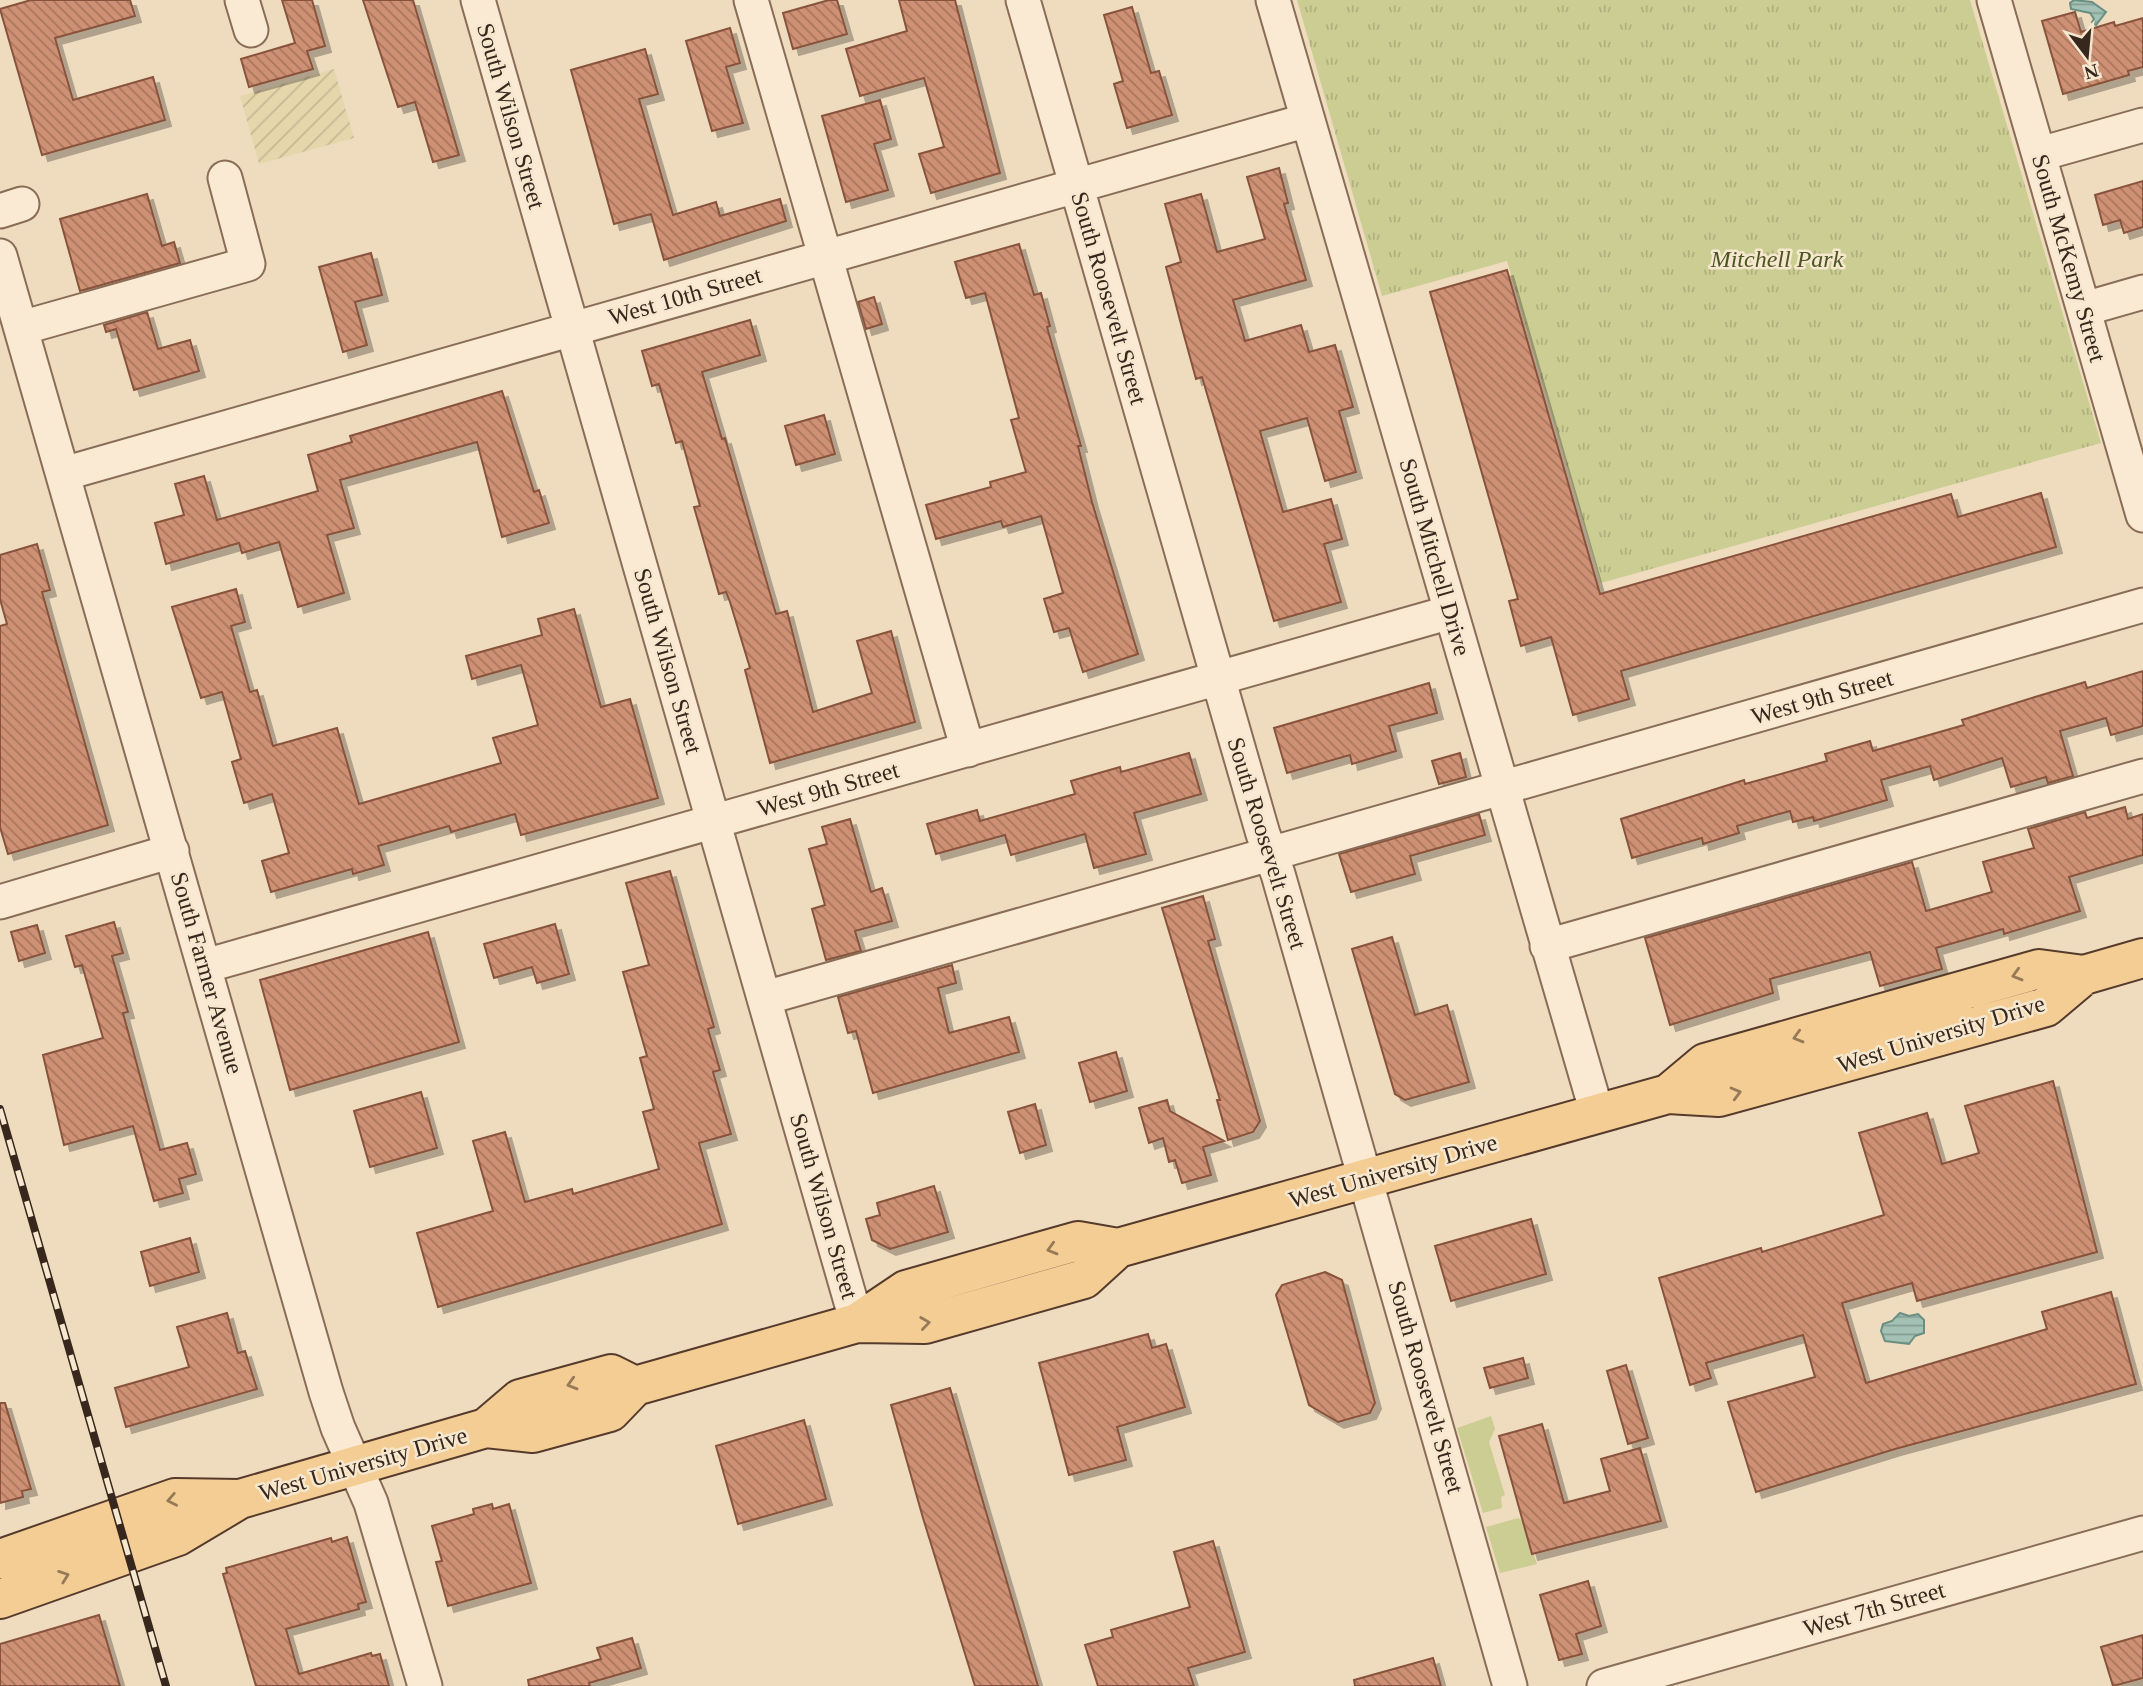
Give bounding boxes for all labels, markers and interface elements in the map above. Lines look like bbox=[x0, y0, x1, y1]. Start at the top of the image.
street label: South Wilson Street bbox=[472, 20, 550, 212]
north arrow bbox=[2052, 21, 2122, 91]
text: N bbox=[2082, 60, 2101, 84]
street label: South McKemy Street bbox=[2027, 151, 2111, 365]
street label: South Roosevelt Street bbox=[1066, 189, 1152, 408]
park label: Mitchell Park bbox=[1710, 246, 1844, 272]
street label: West 10th Street bbox=[605, 262, 765, 330]
street label: South Mitchell Drive bbox=[1394, 455, 1476, 659]
street label: South Wilson Street bbox=[629, 565, 707, 757]
street label: West 9th Street bbox=[1748, 664, 1896, 730]
street label: South Roosevelt Street bbox=[1222, 734, 1312, 952]
street label: West 9th Street bbox=[754, 756, 902, 822]
street label: South Farmer Avenue bbox=[166, 869, 248, 1077]
one-way arrow bbox=[2011, 967, 2023, 981]
street label: West University Drive bbox=[1834, 990, 2048, 1078]
one-way arrow bbox=[1792, 1029, 1804, 1043]
one-way arrow bbox=[1730, 1087, 1742, 1101]
street label: South Wilson Street bbox=[785, 1110, 863, 1302]
street label: West University Drive bbox=[1286, 1129, 1500, 1213]
one-way arrow bbox=[1046, 1240, 1058, 1255]
street label: South Roosevelt Street bbox=[1383, 1278, 1469, 1497]
one-way arrow bbox=[919, 1315, 931, 1330]
one-way arrow bbox=[566, 1376, 578, 1391]
street label: West University Drive bbox=[256, 1422, 470, 1506]
one-way arrow bbox=[166, 1492, 178, 1507]
one-way arrow bbox=[58, 1570, 70, 1584]
street label: West 7th Street bbox=[1800, 1576, 1948, 1642]

